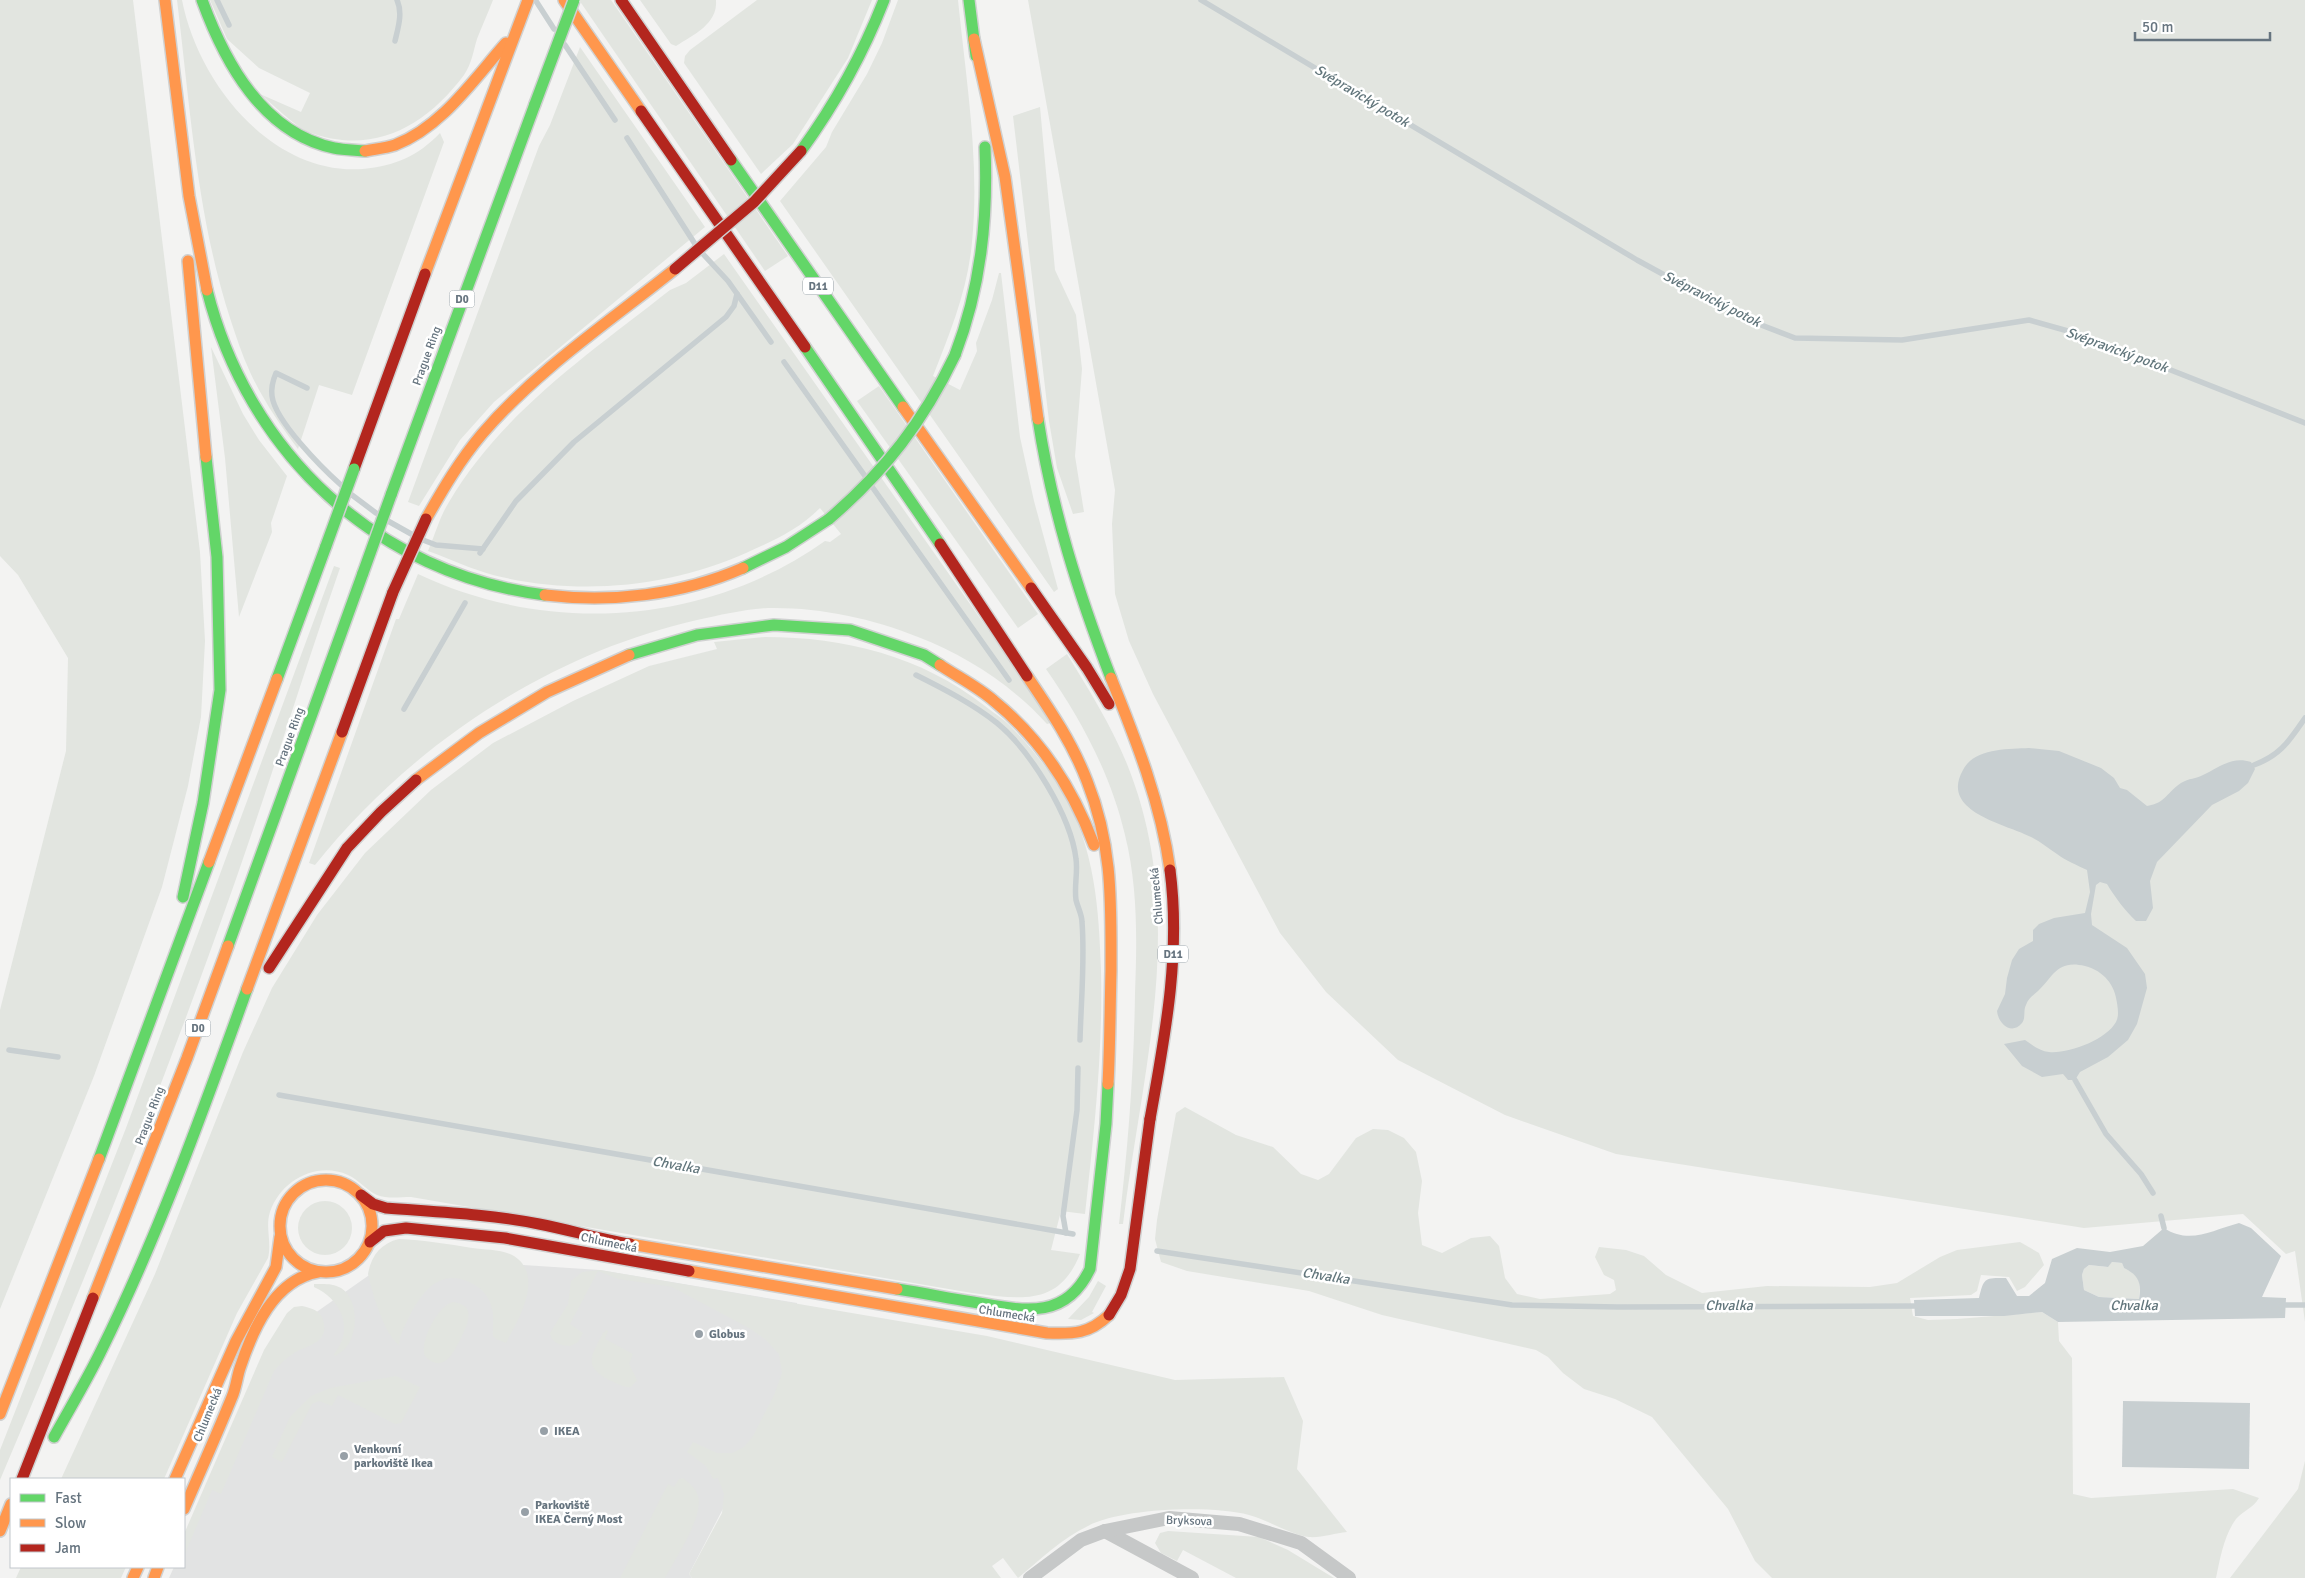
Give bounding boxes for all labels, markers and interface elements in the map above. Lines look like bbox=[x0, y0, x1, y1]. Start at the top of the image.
scale bar bbox=[2135, 10, 2270, 42]
text: 50 m bbox=[2142, 18, 2173, 36]
water label: Svépravický potok bbox=[1312, 61, 1414, 132]
water label: Svépravický potok bbox=[1661, 267, 1765, 332]
road number: D11 bbox=[803, 278, 833, 294]
road number: D0 bbox=[450, 290, 474, 308]
street label: Prague Ring bbox=[409, 324, 445, 388]
water label: Svépravický potok bbox=[2064, 324, 2172, 377]
street label: Prague Ring bbox=[272, 705, 308, 769]
street label: Chlumecká bbox=[1147, 867, 1167, 925]
road number: D11 bbox=[1158, 946, 1188, 962]
road number: D0 bbox=[186, 1020, 210, 1036]
street label: Prague Ring bbox=[132, 1084, 168, 1148]
water label: Chvalka bbox=[651, 1152, 702, 1178]
street label: Chlumecká bbox=[580, 1230, 638, 1256]
water label: Chvalka bbox=[1301, 1264, 1352, 1288]
water label: Chvalka bbox=[1705, 1297, 1754, 1314]
water label: Chvalka bbox=[2110, 1297, 2159, 1314]
street label: Chlumecká bbox=[978, 1302, 1036, 1326]
place label: Globus bbox=[709, 1327, 746, 1342]
marker: Globus bbox=[693, 1328, 705, 1340]
street label: Chlumecká bbox=[190, 1386, 226, 1444]
place label: IKEA bbox=[554, 1424, 580, 1439]
marker: IKEA bbox=[538, 1425, 550, 1437]
place label: Venkovní parkoviště Ikea bbox=[354, 1442, 433, 1471]
marker: Venkovní parkoviště Ikea bbox=[338, 1450, 350, 1462]
legend bbox=[10, 1478, 185, 1568]
text: Fast bbox=[55, 1489, 82, 1507]
place label: Parkoviště IKEA Černý Most bbox=[535, 1498, 623, 1527]
marker: Parkoviště IKEA Černý Most bbox=[519, 1506, 531, 1518]
street label: Bryksova bbox=[1166, 1513, 1212, 1529]
text: Slow bbox=[55, 1514, 86, 1532]
text: Jam bbox=[55, 1539, 81, 1557]

